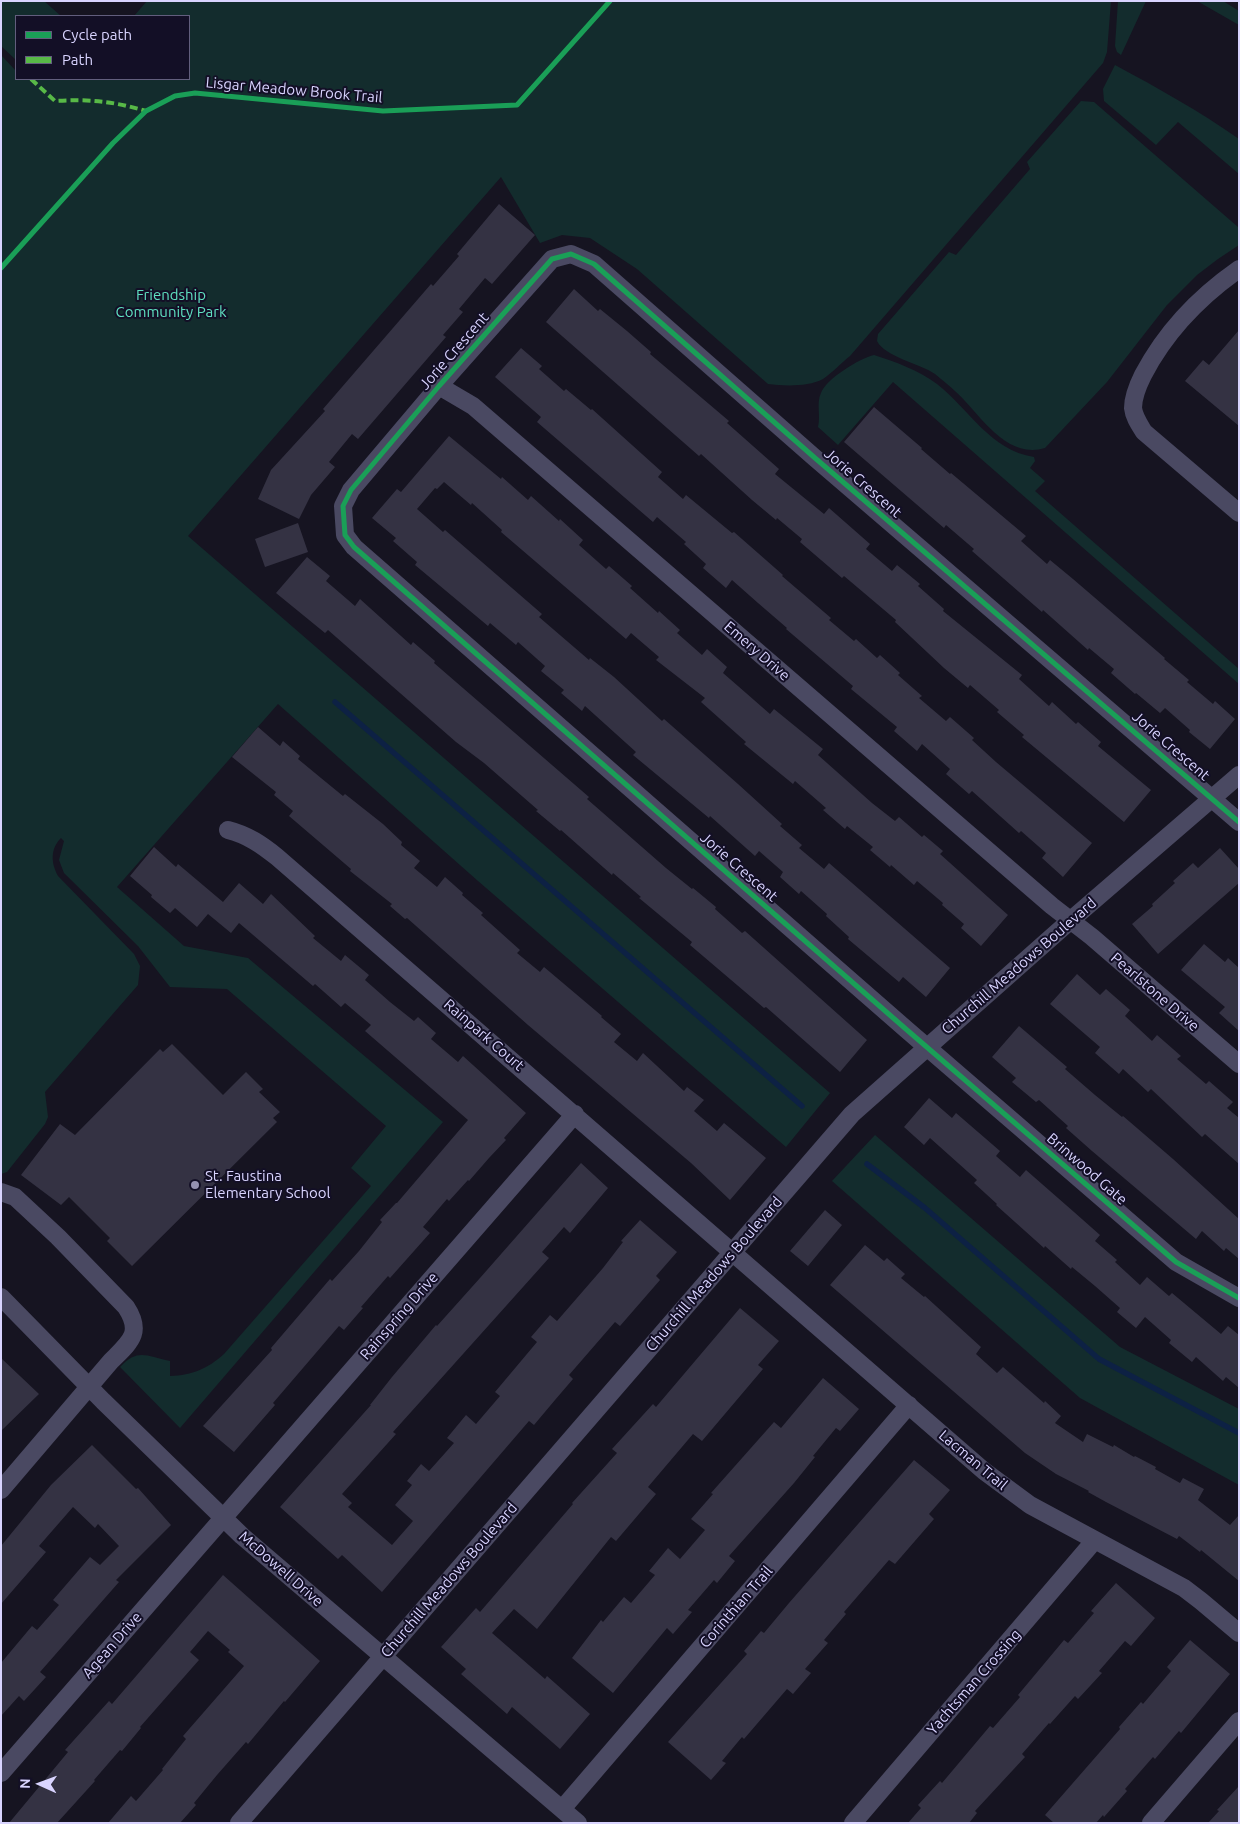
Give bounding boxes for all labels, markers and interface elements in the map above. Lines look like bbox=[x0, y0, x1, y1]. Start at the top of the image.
legend bbox=[15, 15, 190, 80]
text: Cycle path bbox=[62, 26, 132, 43]
text: Path bbox=[62, 51, 93, 68]
street label: Lisgar Meadow Brook Trail bbox=[205, 73, 383, 107]
park label: Friendship Community Park bbox=[116, 286, 226, 321]
street label: Jorie Crescent bbox=[416, 309, 492, 393]
street label: Jorie Crescent bbox=[821, 445, 905, 521]
street label: Emery Drive bbox=[720, 617, 794, 685]
street label: Jorie Crescent bbox=[1129, 708, 1213, 784]
street label: Jorie Crescent bbox=[697, 829, 781, 905]
street label: Churchill Meadows Boulevard bbox=[938, 894, 1100, 1038]
street label: Pearlstone Drive bbox=[1107, 949, 1203, 1035]
street label: Rainpark Court bbox=[440, 995, 528, 1075]
street label: Brinwood Gate bbox=[1043, 1129, 1131, 1209]
place label: St. Faustina Elementary School bbox=[205, 1167, 331, 1202]
marker: St. Faustina Elementary School bbox=[189, 1179, 201, 1191]
street label: Churchill Meadows Boulevard bbox=[642, 1193, 786, 1355]
street label: Rainspring Drive bbox=[356, 1269, 442, 1363]
street label: Lacman Trail bbox=[935, 1426, 1011, 1494]
street label: Churchill Meadows Boulevard bbox=[377, 1499, 521, 1661]
street label: McDowell Drive bbox=[235, 1527, 327, 1611]
street label: Corinthian Trail bbox=[696, 1562, 776, 1652]
street label: Agean Drive bbox=[78, 1608, 146, 1682]
street label: Yachtsman Crossing bbox=[923, 1626, 1025, 1738]
north arrow bbox=[15, 1759, 65, 1809]
text: N bbox=[17, 1778, 33, 1789]

